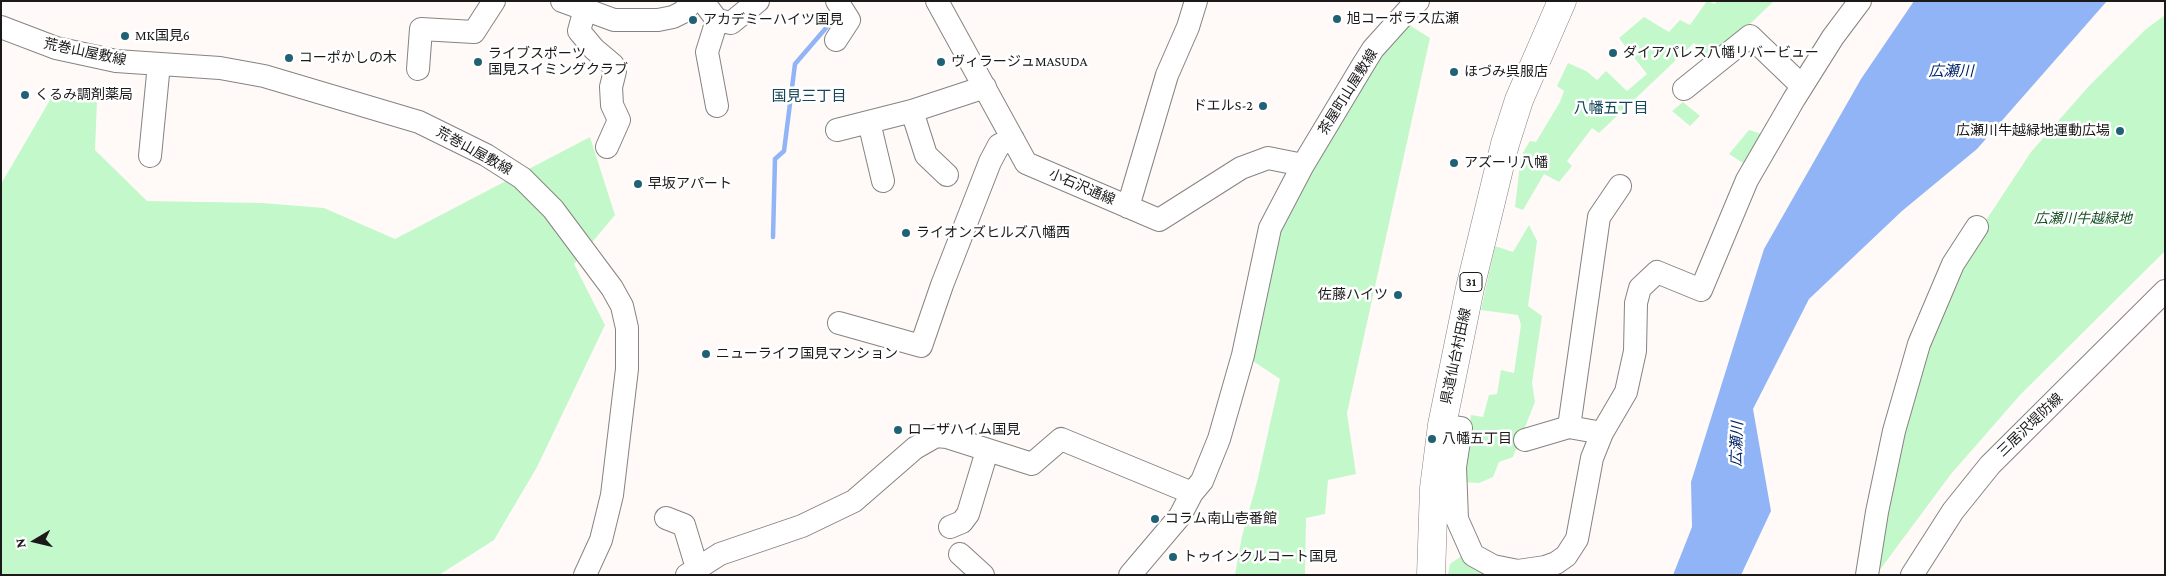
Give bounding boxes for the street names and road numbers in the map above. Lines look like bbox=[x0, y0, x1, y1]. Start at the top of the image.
street label: 荒巻山屋敷線 bbox=[42, 35, 128, 69]
street label: 茶屋町山屋敷線 bbox=[1315, 46, 1381, 138]
street label: 荒巻山屋敷線 bbox=[433, 123, 515, 179]
street label: 小石沢通線 bbox=[1047, 166, 1117, 208]
road number: 31 bbox=[1460, 272, 1482, 292]
street label: 県道仙台村田線 bbox=[1438, 306, 1474, 406]
street label: 三居沢堤防線 bbox=[1994, 390, 2066, 460]

